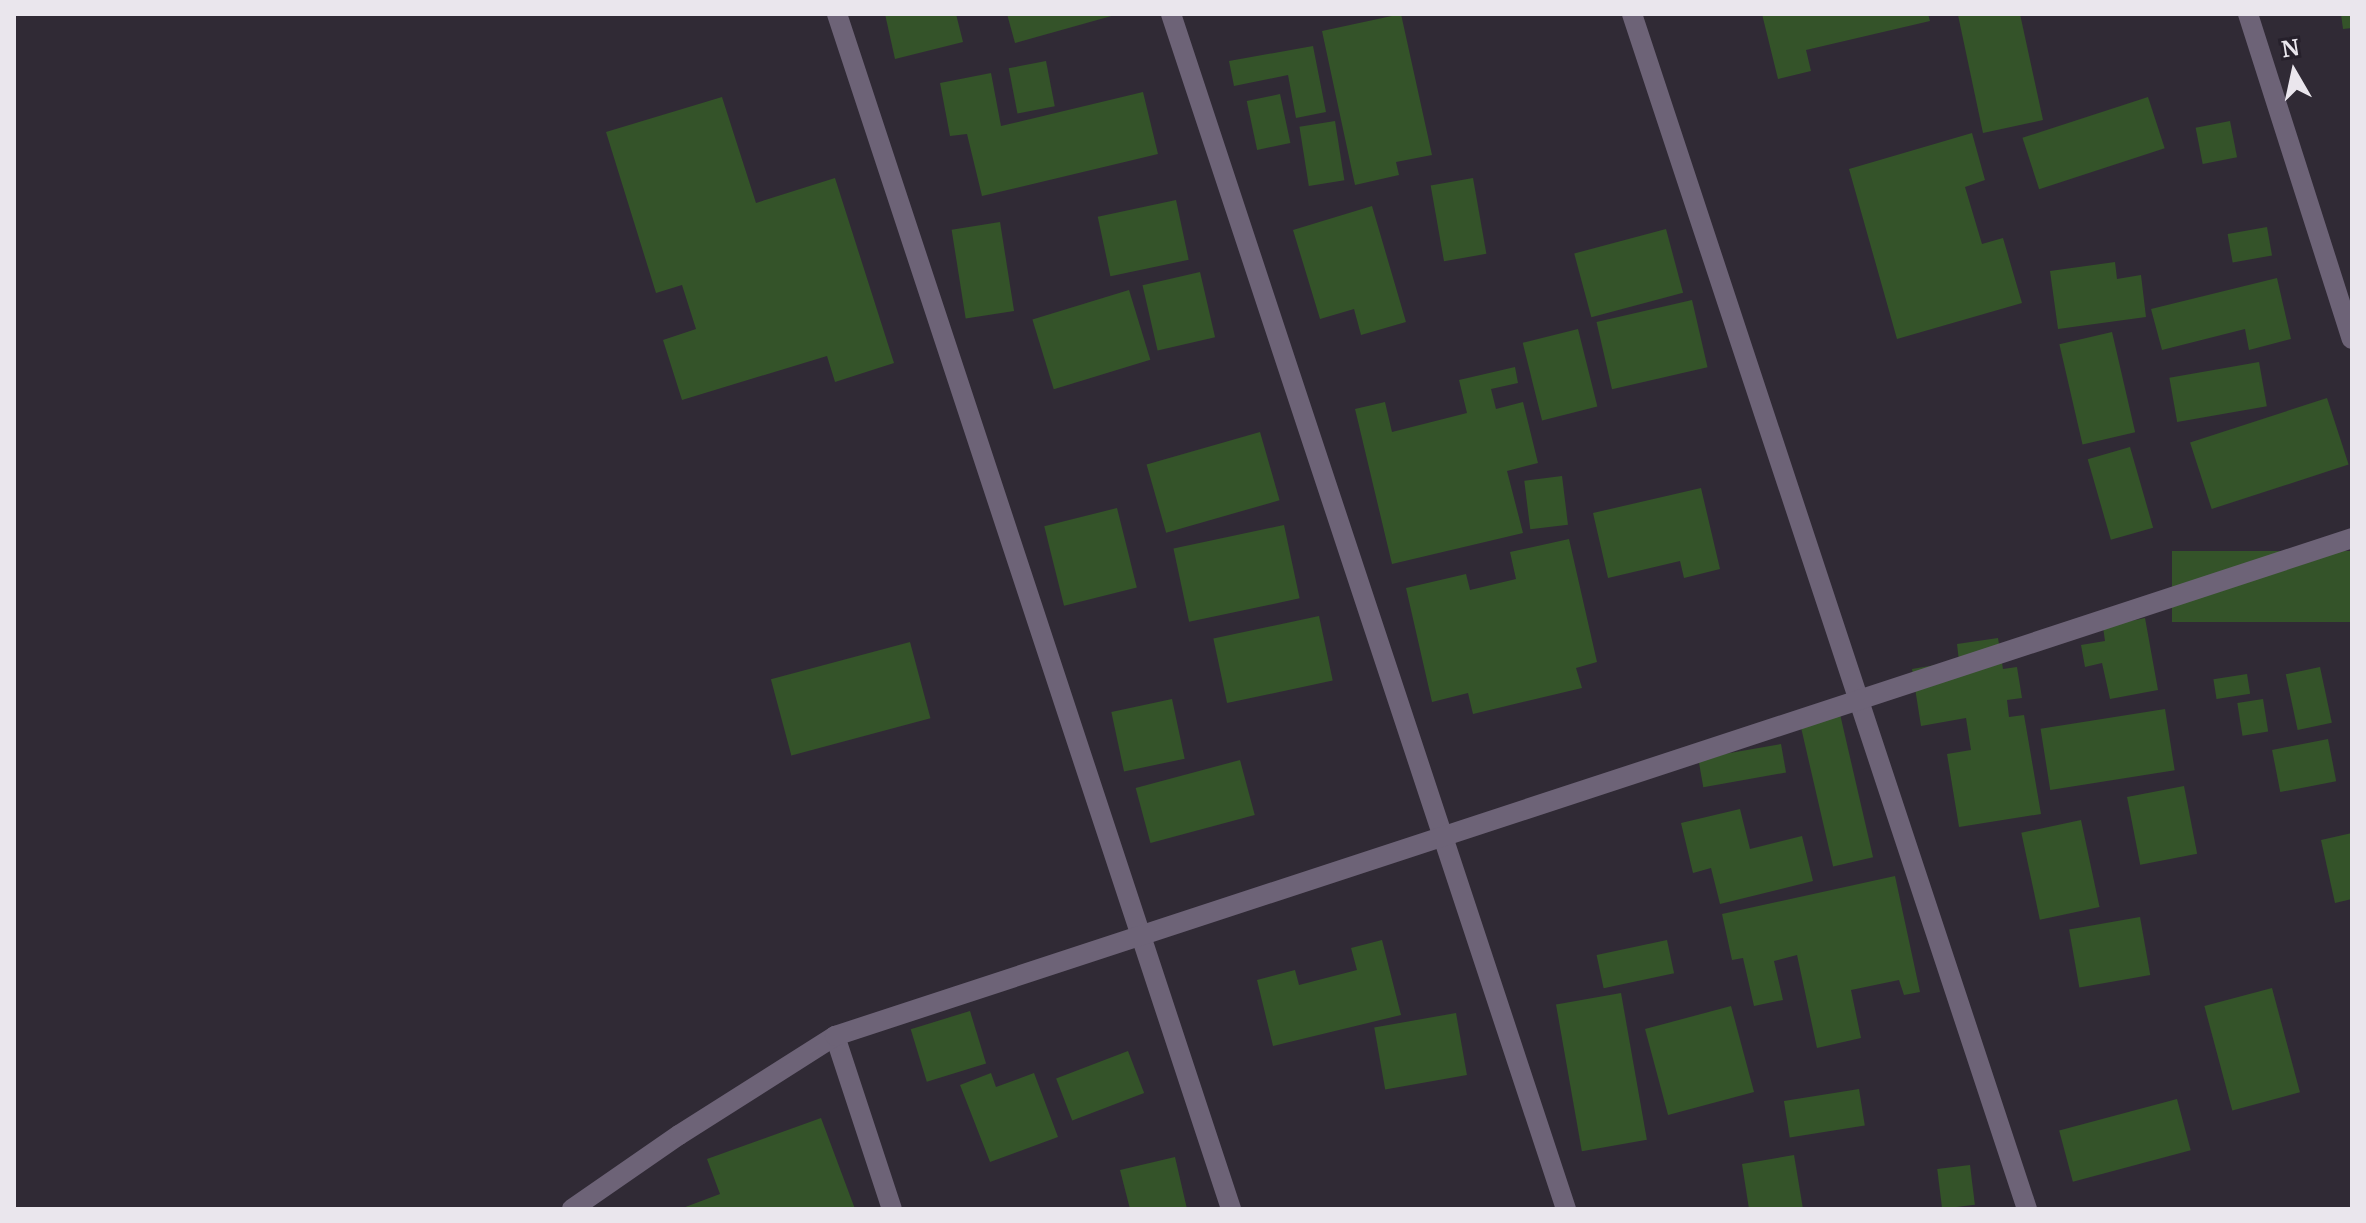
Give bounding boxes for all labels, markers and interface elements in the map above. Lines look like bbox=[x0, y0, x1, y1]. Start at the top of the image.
north arrow bbox=[2254, 32, 2334, 112]
text: N bbox=[2279, 33, 2301, 63]

